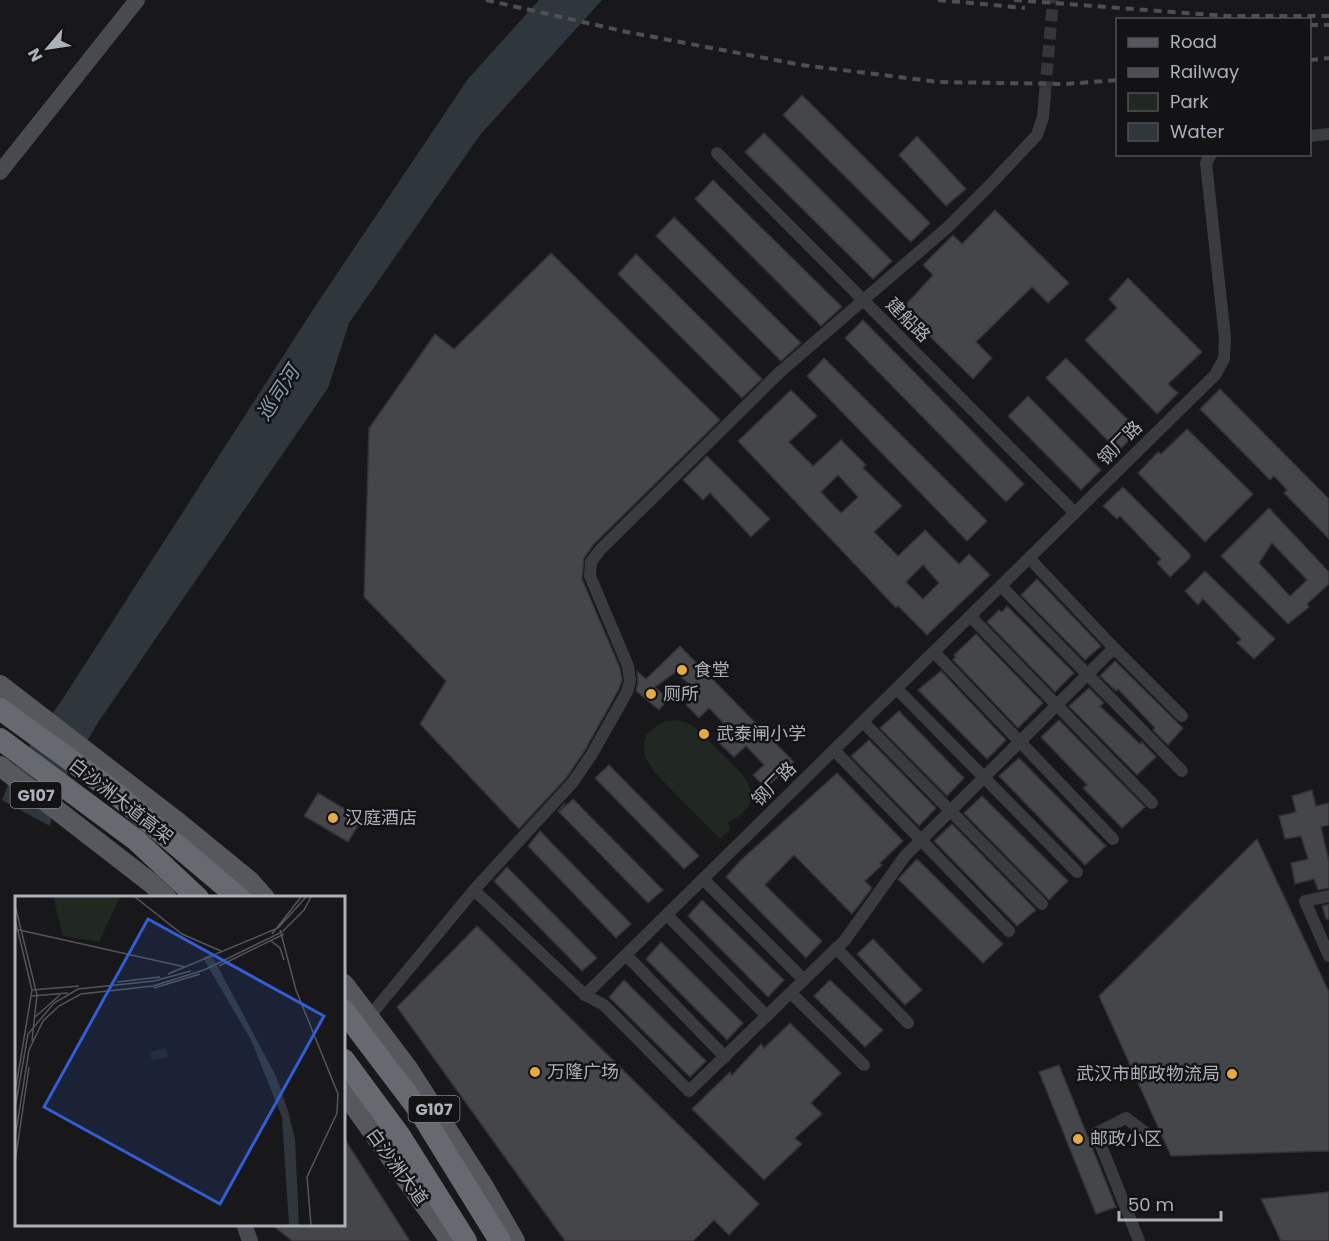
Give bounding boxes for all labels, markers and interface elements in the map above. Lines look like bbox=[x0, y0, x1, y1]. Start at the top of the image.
north arrow bbox=[18, 18, 78, 78]
legend bbox=[1116, 18, 1311, 156]
text: Road bbox=[1170, 29, 1217, 54]
text: N bbox=[22, 44, 48, 66]
text: Railway bbox=[1170, 59, 1239, 84]
text: Park bbox=[1170, 89, 1209, 114]
text: Water bbox=[1170, 119, 1224, 144]
street label: 建船路 bbox=[880, 292, 936, 348]
water label: 巡司河 bbox=[250, 357, 308, 426]
street label: 钢厂路 bbox=[1092, 415, 1148, 471]
place label: 食堂 bbox=[694, 657, 730, 682]
marker: 食堂 bbox=[675, 663, 689, 677]
place label: 厕所 bbox=[663, 681, 699, 706]
marker: 厕所 bbox=[644, 687, 658, 701]
place label: 武泰闸小学 bbox=[716, 721, 806, 746]
marker: 武泰闸小学 bbox=[697, 727, 711, 741]
street label: 白沙洲大道高架 bbox=[64, 752, 179, 849]
street label: 钢厂路 bbox=[746, 756, 802, 812]
road number: G107 bbox=[10, 782, 62, 808]
place label: 汉庭酒店 bbox=[345, 805, 417, 830]
marker: 汉庭酒店 bbox=[326, 811, 340, 825]
inset map bbox=[15, 896, 345, 1226]
place label: 万隆广场 bbox=[547, 1059, 619, 1084]
place label: 武汉市邮政物流局 bbox=[1076, 1061, 1220, 1086]
marker: 万隆广场 bbox=[528, 1065, 542, 1079]
marker: 武汉市邮政物流局 bbox=[1225, 1067, 1239, 1081]
road number: G107 bbox=[408, 1096, 460, 1122]
street label: 白沙洲大道 bbox=[361, 1123, 434, 1210]
place label: 邮政小区 bbox=[1090, 1126, 1162, 1151]
marker: 邮政小区 bbox=[1071, 1132, 1085, 1146]
scale bar bbox=[1119, 1184, 1221, 1222]
text: 50 m bbox=[1128, 1192, 1174, 1217]

